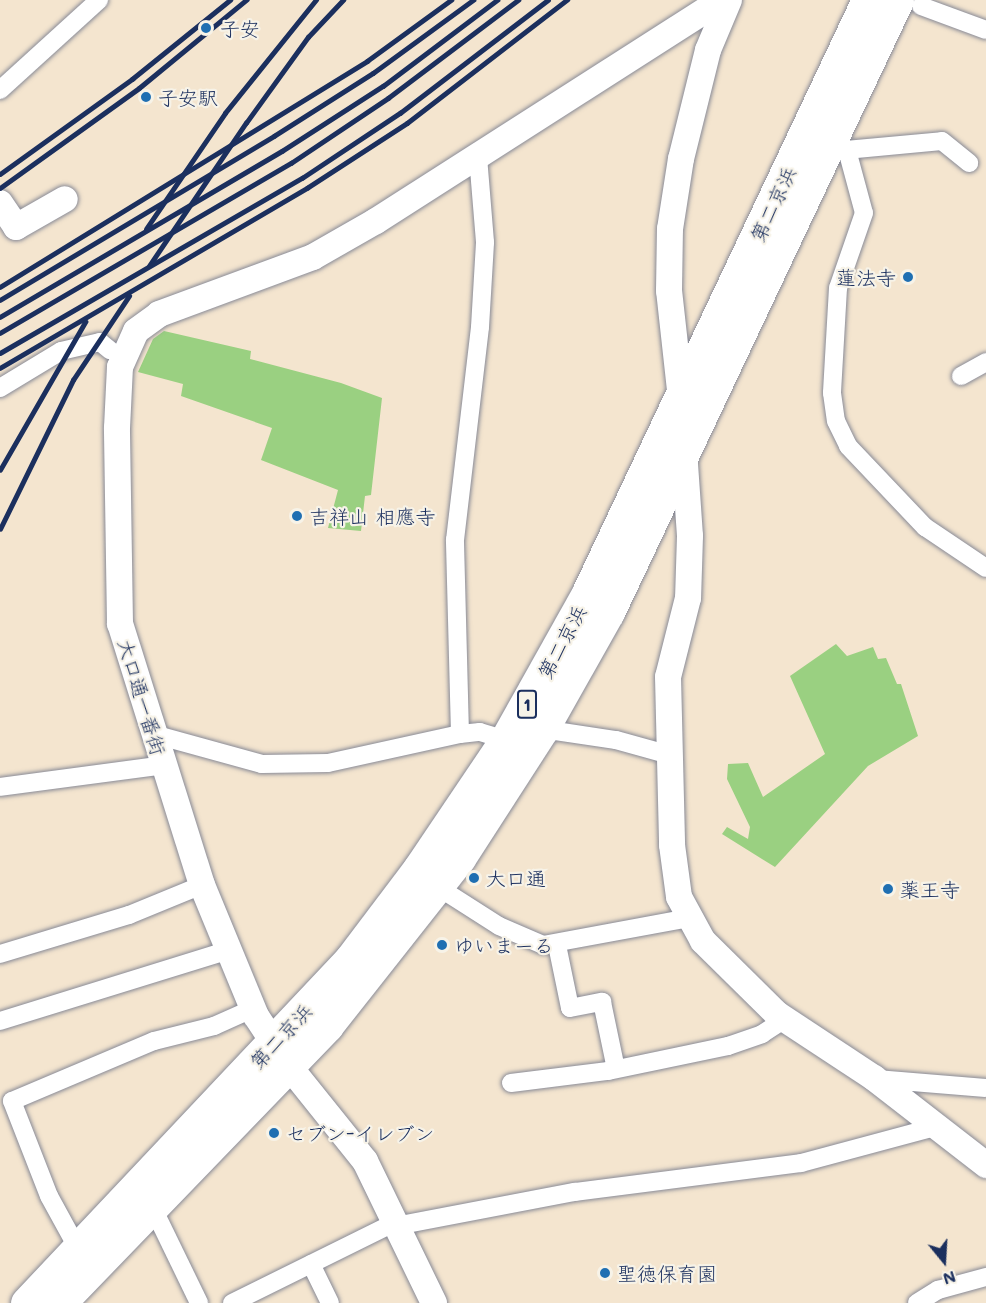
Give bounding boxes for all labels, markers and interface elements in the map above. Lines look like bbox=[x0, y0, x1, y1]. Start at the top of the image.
place label: 子安 bbox=[220, 16, 260, 40]
marker: 子安 bbox=[197, 19, 215, 37]
place label: 子安駅 bbox=[158, 85, 218, 109]
marker: 子安駅 bbox=[139, 90, 153, 104]
street label: 第二京浜 bbox=[745, 163, 801, 245]
place label: 蓮法寺 bbox=[836, 265, 896, 289]
marker: 蓮法寺 bbox=[901, 270, 915, 284]
place label: 吉祥山 相應寺 bbox=[309, 504, 435, 528]
marker: 吉祥山 相應寺 bbox=[290, 509, 304, 523]
street label: 第二京浜 bbox=[533, 601, 591, 683]
street label: 大口通一番街 bbox=[113, 636, 171, 758]
road number: 1 bbox=[516, 689, 538, 719]
place label: 大口通 bbox=[486, 866, 546, 890]
marker: 大口通 bbox=[467, 871, 481, 885]
place label: 薬王寺 bbox=[900, 877, 960, 901]
marker: 薬王寺 bbox=[881, 882, 895, 896]
place label: ゆいまーる bbox=[454, 933, 554, 957]
marker: ゆいまーる bbox=[435, 938, 449, 952]
street label: 第二京浜 bbox=[245, 999, 317, 1073]
place label: セブン-イレブン bbox=[286, 1121, 434, 1145]
marker: セブン-イレブン bbox=[267, 1126, 281, 1140]
north arrow bbox=[914, 1231, 974, 1291]
place label: 聖徳保育園 bbox=[617, 1261, 717, 1285]
marker: 聖徳保育園 bbox=[598, 1266, 612, 1280]
text: N bbox=[941, 1267, 959, 1290]

